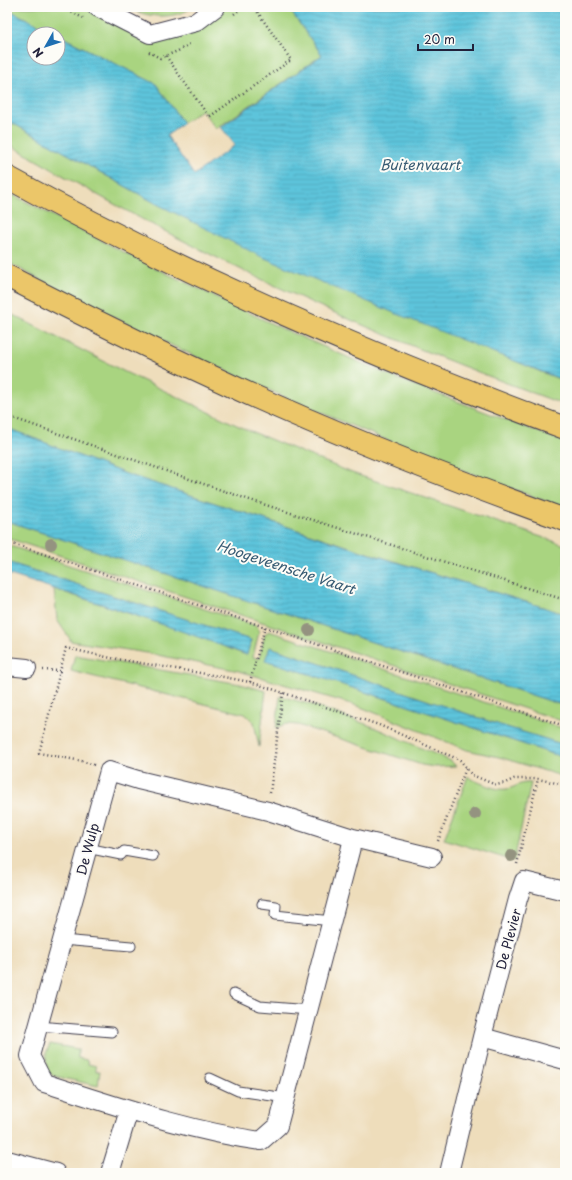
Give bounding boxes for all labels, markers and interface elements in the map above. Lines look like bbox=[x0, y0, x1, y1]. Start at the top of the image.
north arrow bbox=[26, 26, 66, 66]
scale bar bbox=[418, 26, 473, 52]
text: 20 m bbox=[424, 30, 455, 48]
text: N bbox=[28, 44, 47, 61]
water label: Buitenvaart bbox=[380, 154, 462, 175]
water label: Hoogeveensche Vaart bbox=[214, 535, 360, 600]
street label: De Wulp bbox=[71, 821, 103, 877]
street label: De Plevier bbox=[491, 906, 525, 972]

